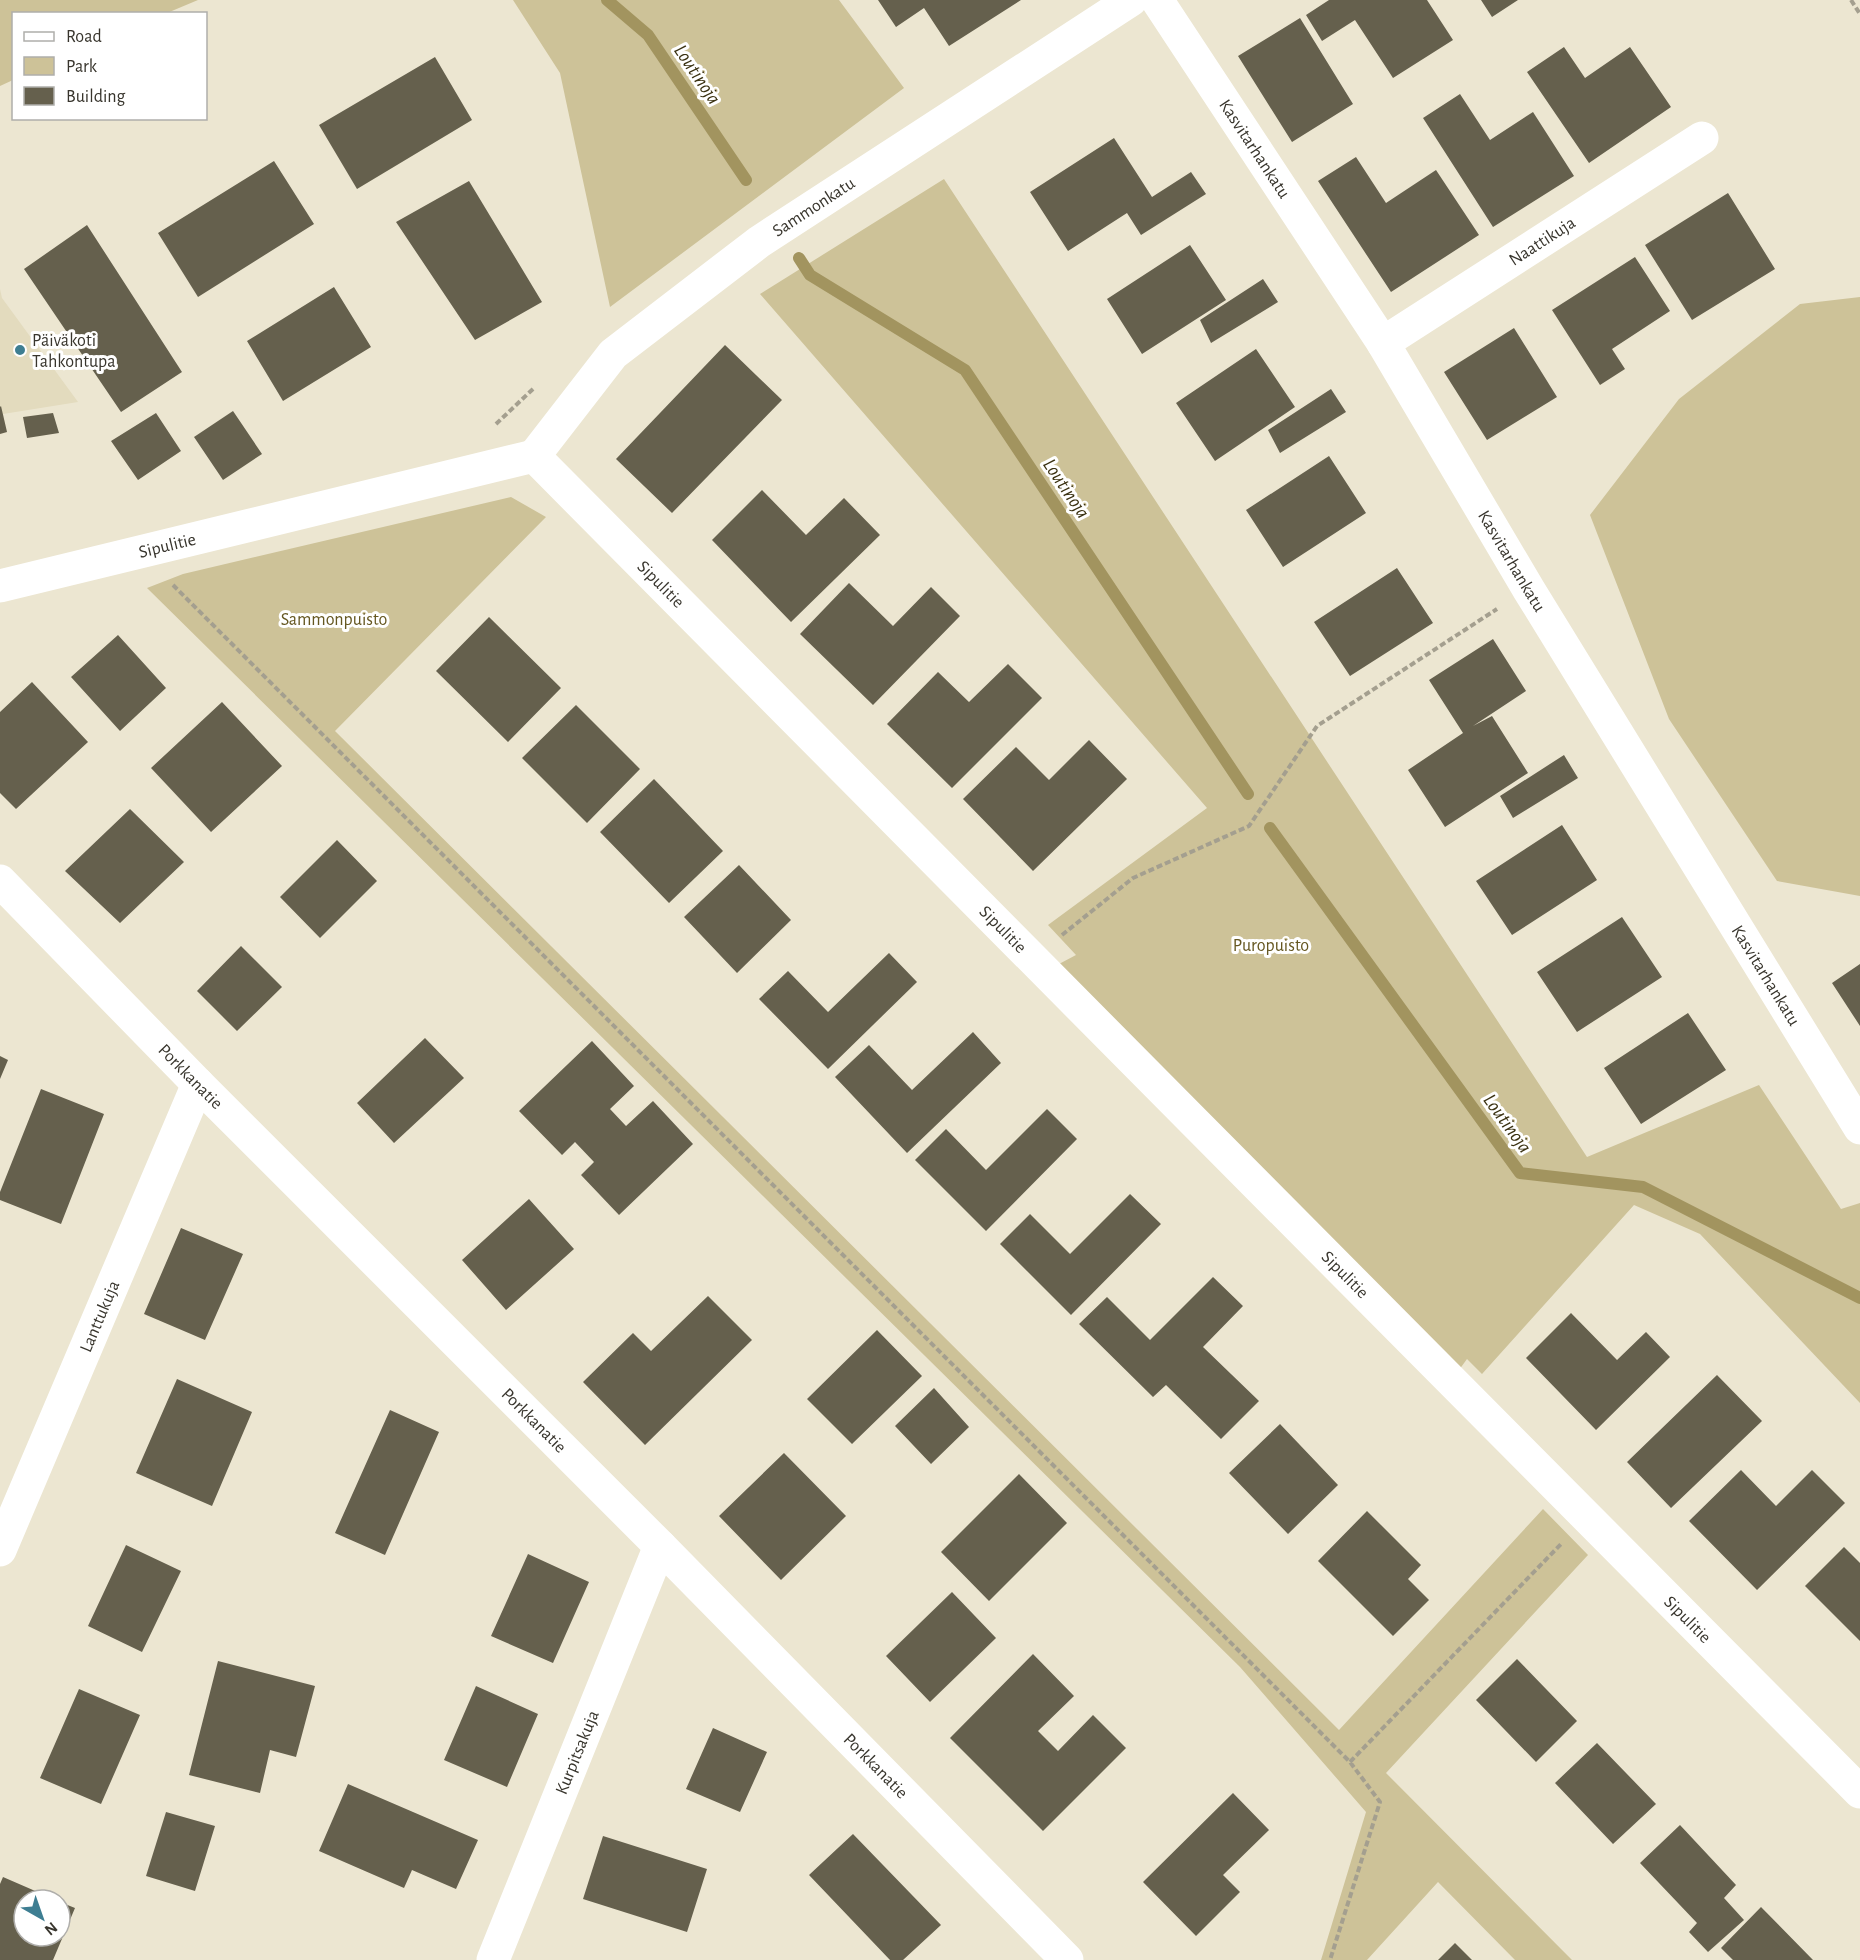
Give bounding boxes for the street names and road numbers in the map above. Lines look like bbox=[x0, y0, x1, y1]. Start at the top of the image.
street label: Kasvitarhankatu bbox=[1215, 97, 1293, 202]
street label: Sammonkatu bbox=[770, 174, 858, 241]
street label: Naattikuja bbox=[1506, 214, 1579, 269]
street label: Kasvitarhankatu bbox=[1474, 508, 1548, 615]
street label: Sipulitie bbox=[137, 531, 198, 562]
street label: Sipulitie bbox=[633, 558, 687, 612]
street label: Sipulitie bbox=[976, 903, 1029, 957]
street label: Kasvitarhankatu bbox=[1728, 922, 1803, 1029]
street label: Porkkanatie bbox=[154, 1041, 226, 1113]
street label: Sipulitie bbox=[1318, 1248, 1372, 1302]
street label: Lanttukuja bbox=[77, 1278, 123, 1355]
street label: Porkkanatie bbox=[498, 1385, 569, 1457]
street label: Sipulitie bbox=[1660, 1593, 1714, 1647]
street label: Kurpitsakuja bbox=[553, 1708, 603, 1797]
street label: Porkkanatie bbox=[840, 1730, 911, 1802]

